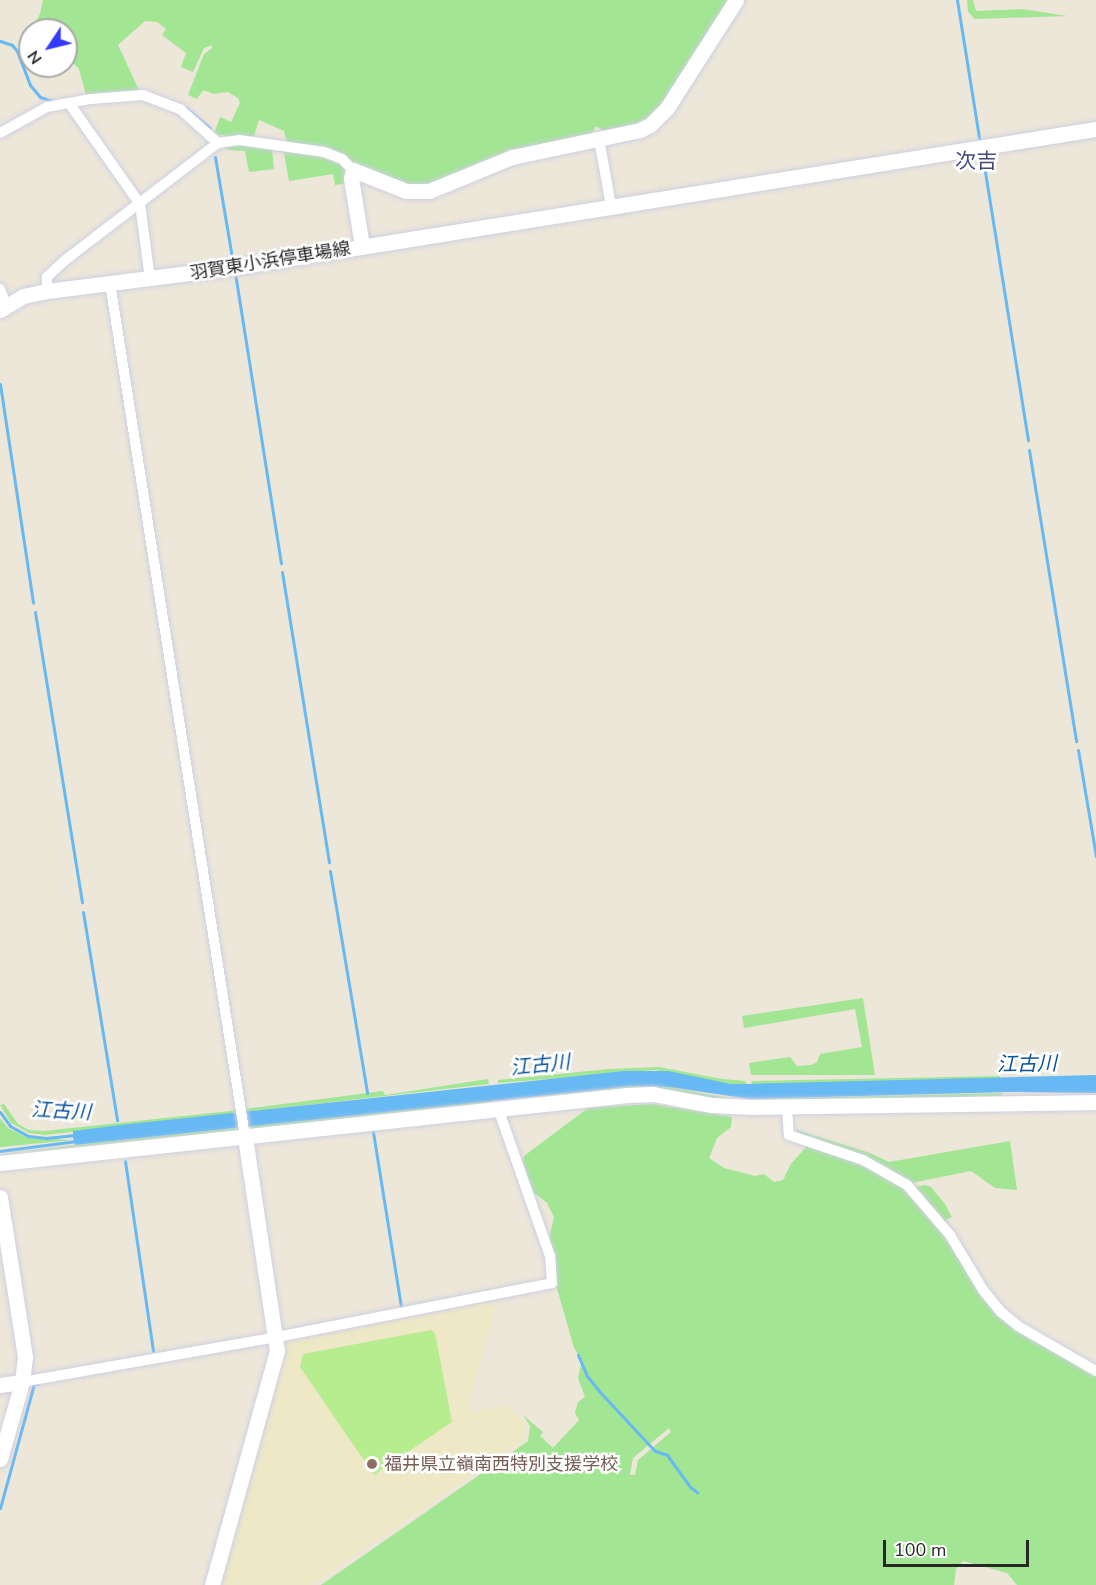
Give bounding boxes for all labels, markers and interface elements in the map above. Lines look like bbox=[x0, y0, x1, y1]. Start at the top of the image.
north arrow bbox=[18, 18, 78, 78]
text: N bbox=[22, 46, 47, 68]
district label: 次吉 bbox=[955, 148, 997, 174]
street label: 羽賀東小浜停車場線 bbox=[188, 238, 352, 284]
water label: 江古川 bbox=[509, 1050, 571, 1080]
water label: 江古川 bbox=[997, 1051, 1057, 1077]
water label: 江古川 bbox=[30, 1097, 92, 1125]
place label: 福井県立嶺南西特別支援学校 bbox=[384, 1453, 618, 1475]
marker: 福井県立嶺南西特別支援学校 bbox=[365, 1457, 379, 1471]
scale bar bbox=[886, 1528, 1032, 1566]
text: 100 m bbox=[894, 1538, 946, 1562]

